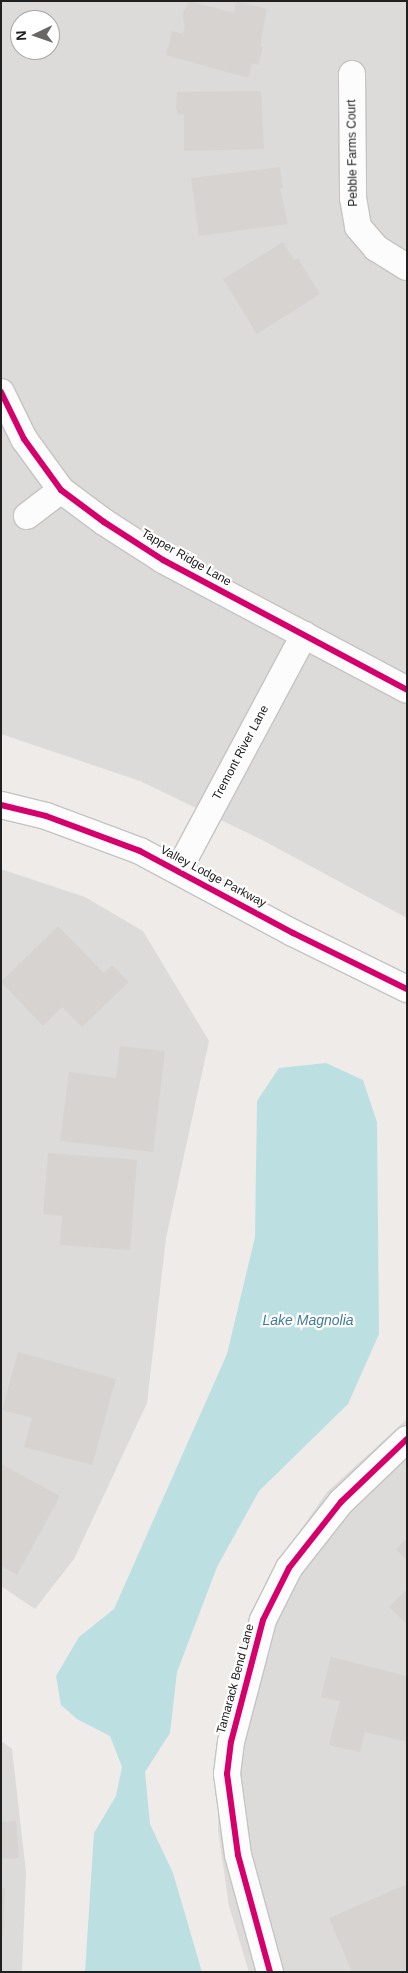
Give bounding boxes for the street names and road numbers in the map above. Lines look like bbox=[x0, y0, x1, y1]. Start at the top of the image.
street label: Pebble Farms Court bbox=[345, 99, 361, 207]
street label: Tapper Ridge Lane bbox=[138, 526, 234, 590]
street label: Tremont River Lane bbox=[210, 703, 272, 803]
street label: Valley Lodge Parkway bbox=[158, 843, 268, 911]
street label: Tamarack Bend Lane bbox=[214, 1622, 258, 1736]

